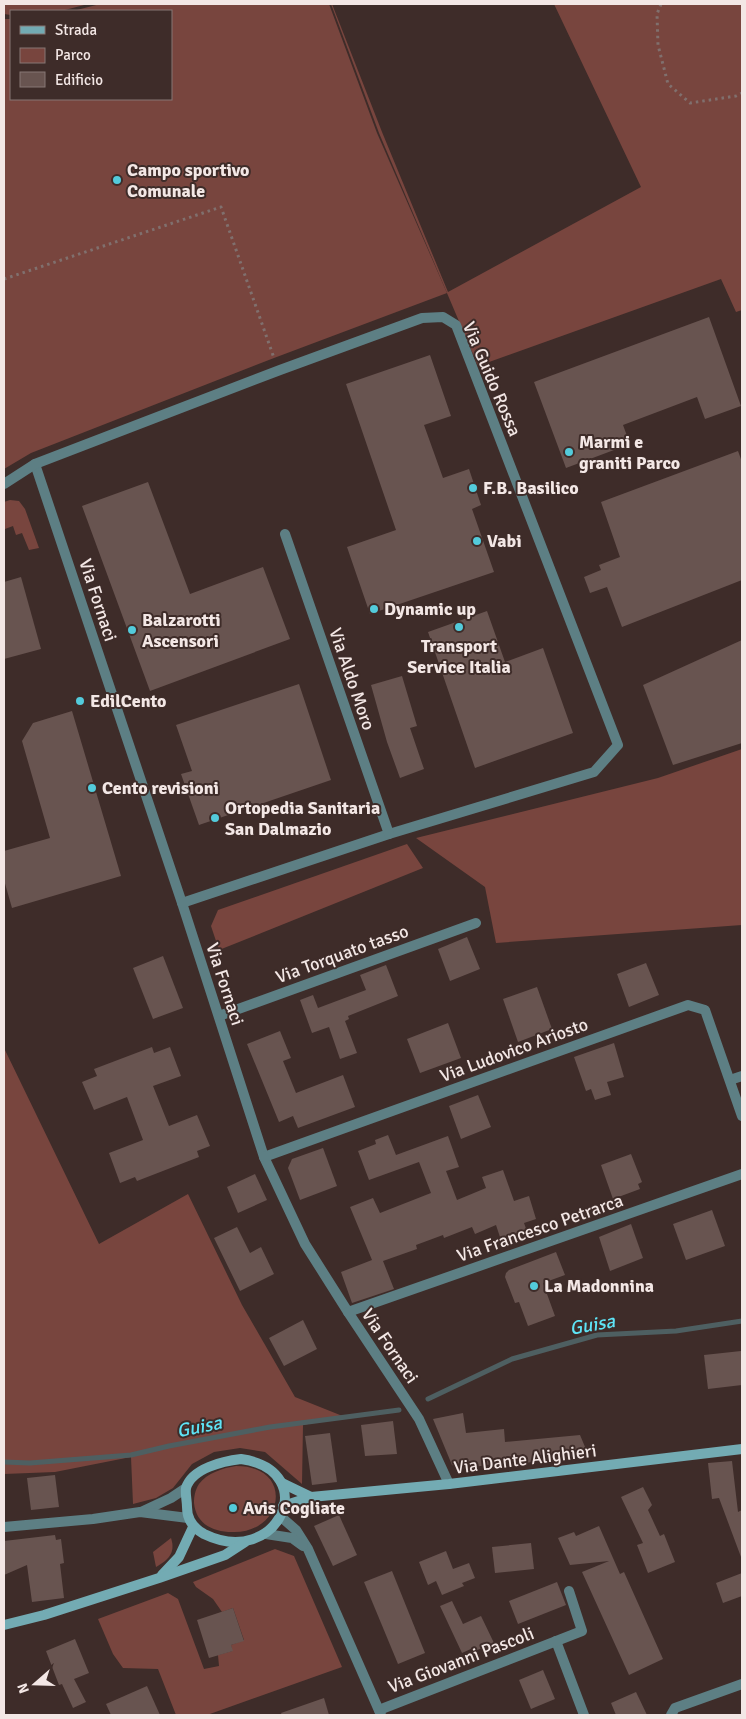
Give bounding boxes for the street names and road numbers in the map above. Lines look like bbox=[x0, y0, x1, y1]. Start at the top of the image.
street label: Via Guido Rossa bbox=[458, 318, 526, 440]
street label: Via Fornaci bbox=[74, 556, 122, 644]
street label: Via Aldo Moro bbox=[324, 625, 380, 733]
street label: Via Torquato tasso bbox=[273, 920, 411, 988]
street label: Via Fornaci bbox=[201, 940, 249, 1028]
street label: Via Ludovico Ariosto bbox=[437, 1013, 591, 1087]
street label: Via Francesco Petrarca bbox=[454, 1189, 626, 1267]
street label: Via Fornaci bbox=[357, 1304, 423, 1388]
street label: Via Dante Alighieri bbox=[452, 1439, 598, 1479]
street label: Via Giovanni Pascoli bbox=[385, 1622, 537, 1698]

